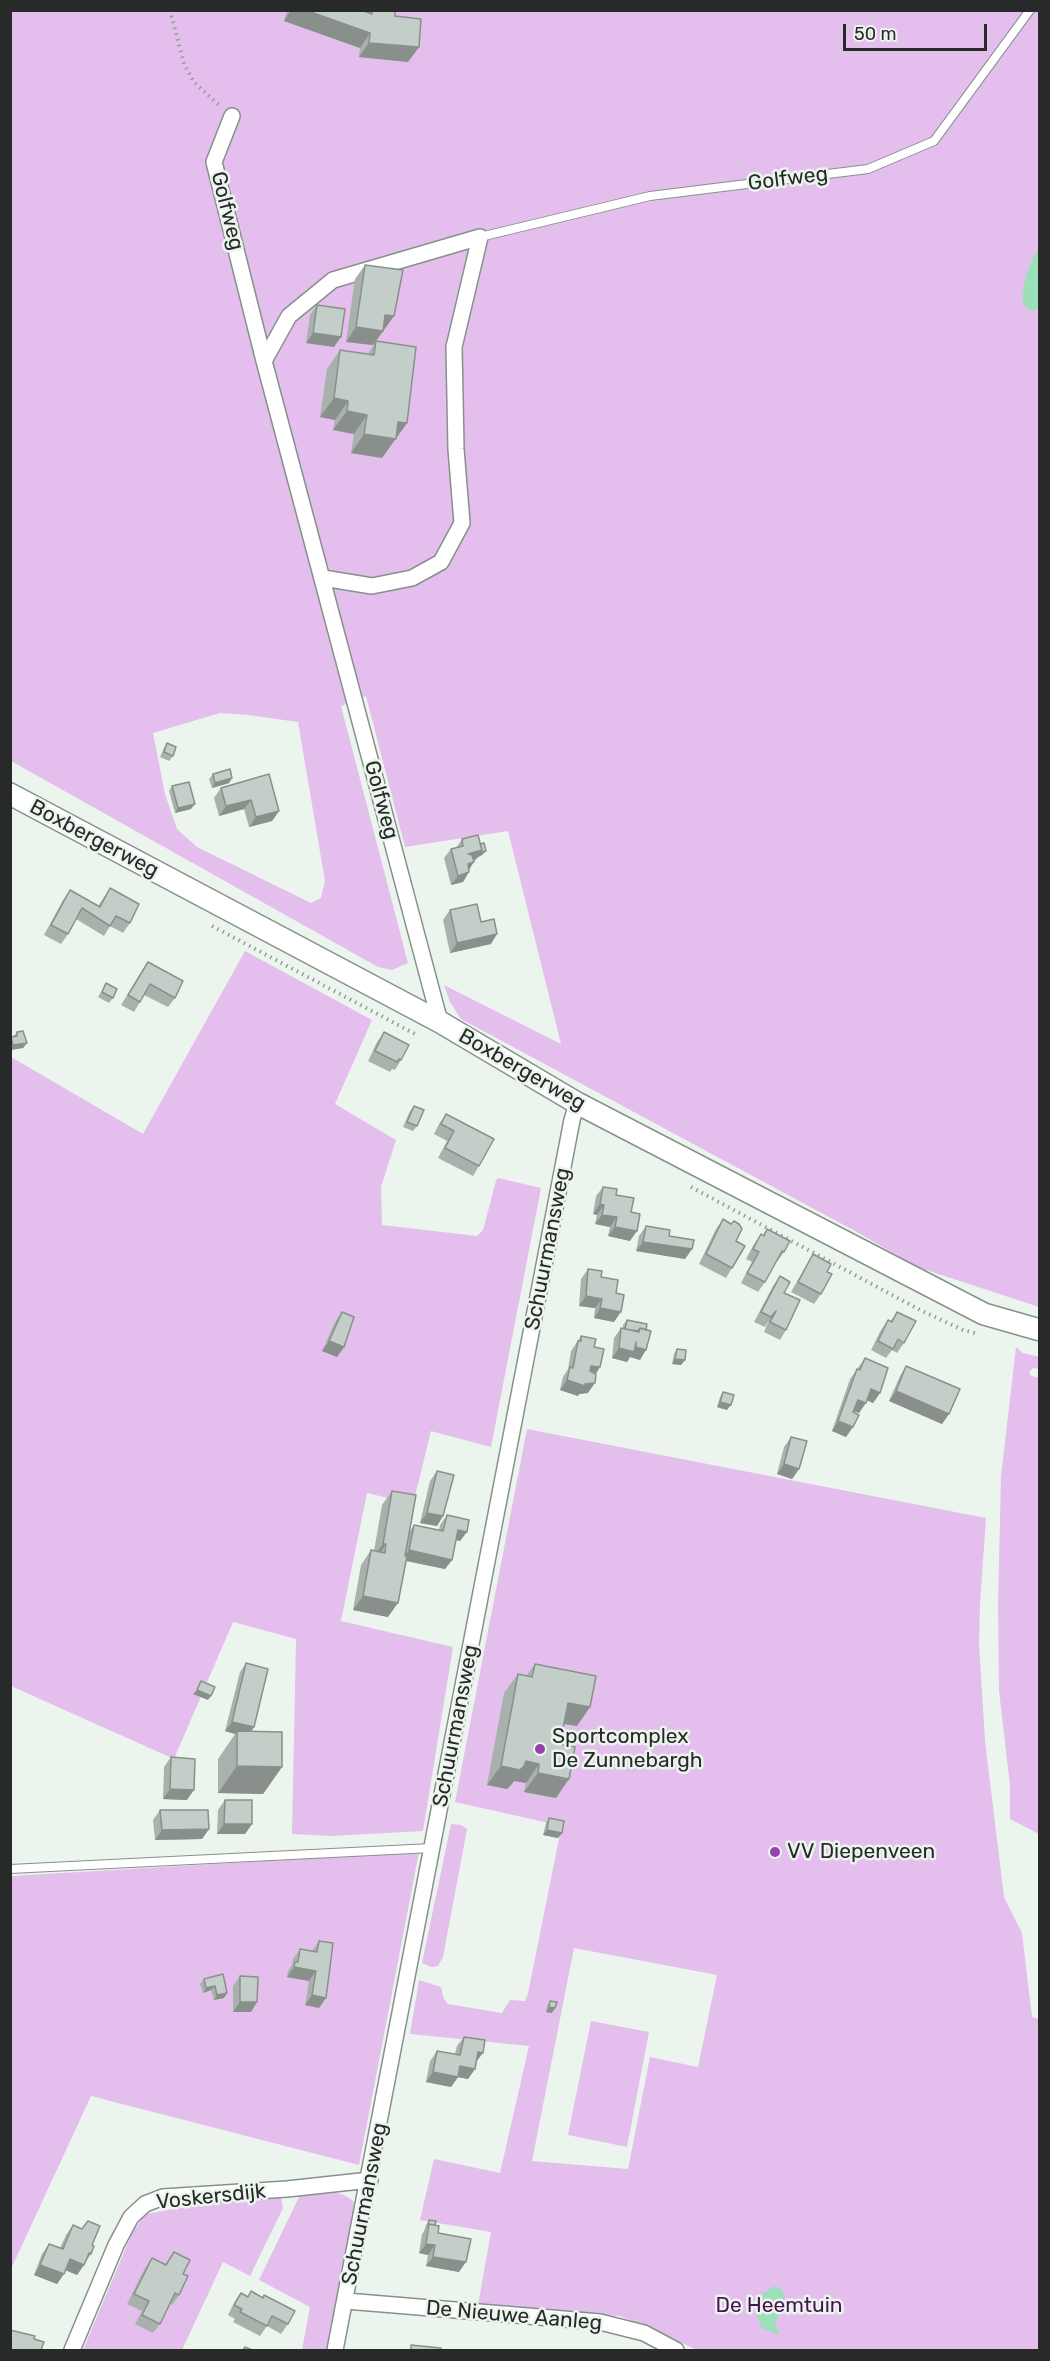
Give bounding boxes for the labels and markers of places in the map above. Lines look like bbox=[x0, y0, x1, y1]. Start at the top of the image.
place label: Sportcomplex De Zunnebargh bbox=[552, 1724, 703, 1774]
marker: Sportcomplex De Zunnebargh bbox=[533, 1742, 547, 1756]
place label: VV Diepenveen bbox=[787, 1839, 935, 1865]
marker: VV Diepenveen bbox=[768, 1845, 782, 1859]

